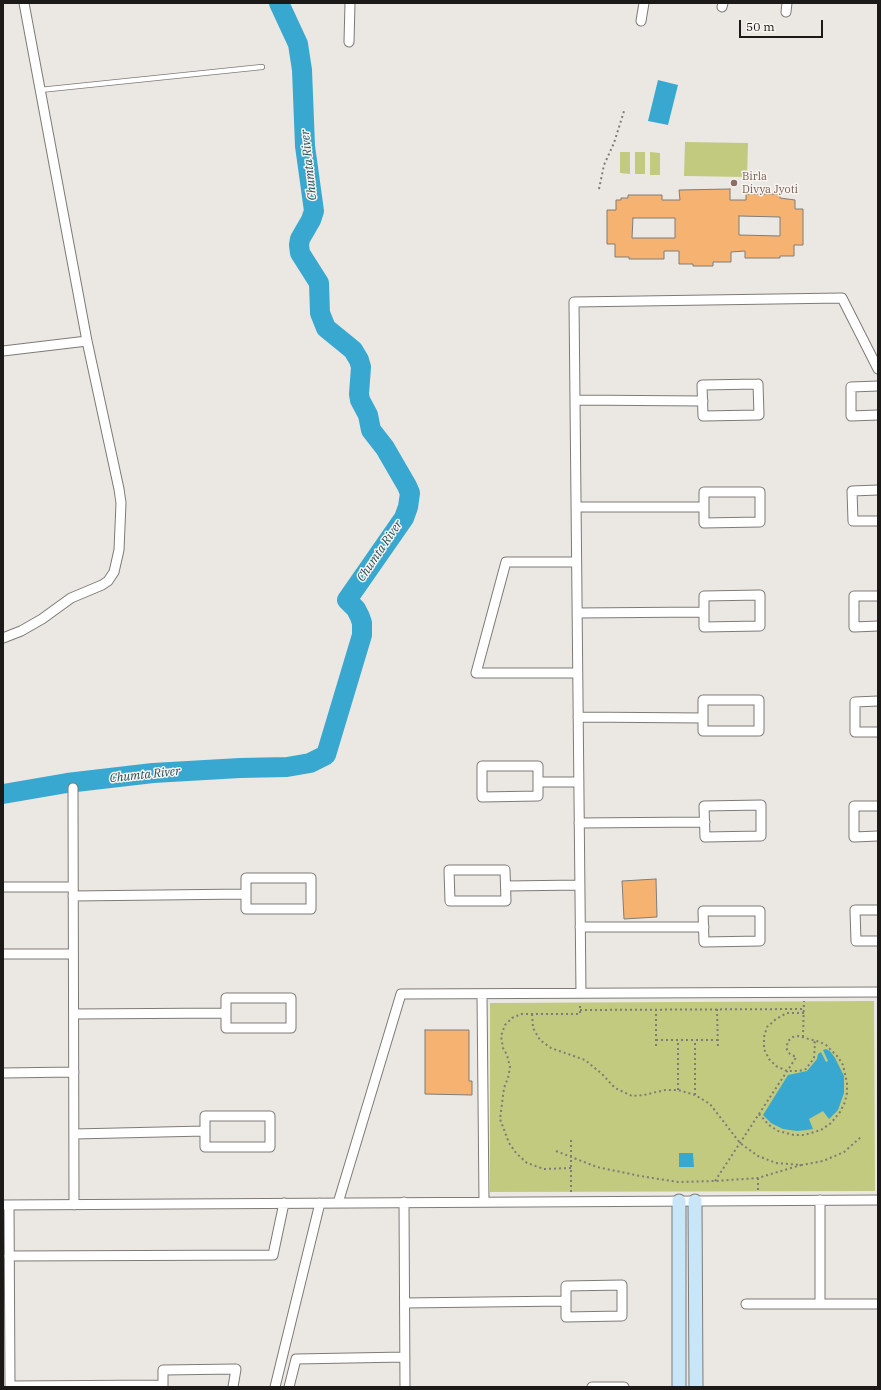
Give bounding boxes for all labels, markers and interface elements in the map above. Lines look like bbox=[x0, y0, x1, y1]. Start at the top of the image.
scale bar bbox=[741, 12, 825, 38]
text: 50 m bbox=[746, 19, 775, 34]
water label: Chumta River bbox=[298, 129, 320, 201]
place label: Birla Divya Jyoti bbox=[742, 170, 798, 196]
marker: Birla Divya Jyoti bbox=[729, 178, 739, 188]
water label: Chumta River bbox=[354, 518, 406, 584]
water label: Chumta River bbox=[109, 764, 181, 786]

